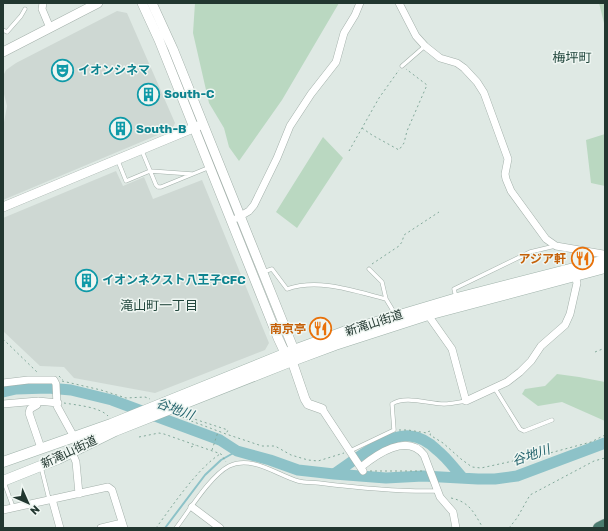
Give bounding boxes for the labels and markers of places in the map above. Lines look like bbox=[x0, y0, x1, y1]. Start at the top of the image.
theatre icon: イオンシネマ bbox=[49, 57, 75, 83]
place label: イオンシネマ bbox=[78, 63, 150, 77]
building icon: South-C bbox=[136, 81, 162, 107]
place label: South-C bbox=[164, 87, 215, 101]
building icon: South-B bbox=[107, 116, 133, 142]
place label: South-B bbox=[136, 122, 187, 136]
restaurant icon: アジア軒 bbox=[569, 246, 595, 272]
place label: アジア軒 bbox=[518, 252, 566, 266]
building icon: イオンネクスト八王子CFC bbox=[74, 267, 100, 293]
place label: イオンネクスト八王子CFC bbox=[102, 273, 246, 287]
restaurant icon: 南京亭 bbox=[308, 316, 334, 342]
place label: 南京亭 bbox=[270, 322, 306, 336]

